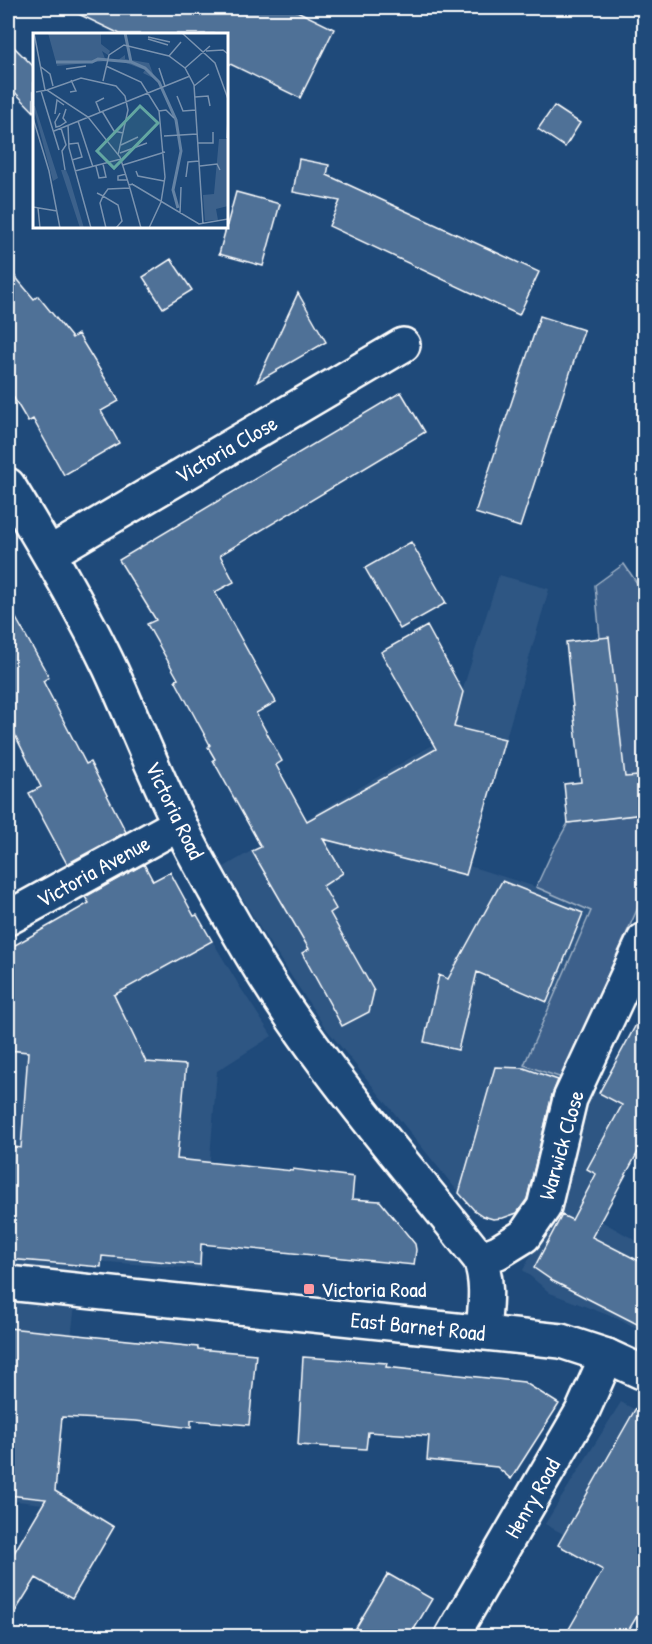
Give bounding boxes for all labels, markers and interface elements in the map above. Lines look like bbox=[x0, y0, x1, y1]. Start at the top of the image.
inset map bbox=[33, 33, 228, 228]
street label: Victoria Close bbox=[169, 408, 283, 490]
street label: Victoria Road bbox=[138, 756, 212, 864]
street label: Victoria Avenue bbox=[31, 827, 155, 914]
street label: Warwick Close bbox=[531, 1087, 591, 1203]
place label: Victoria Road bbox=[321, 1274, 427, 1304]
marker: Victoria Road bbox=[302, 1282, 316, 1296]
street label: East Barnet Road bbox=[349, 1304, 487, 1348]
street label: Henry Road bbox=[497, 1452, 567, 1544]

